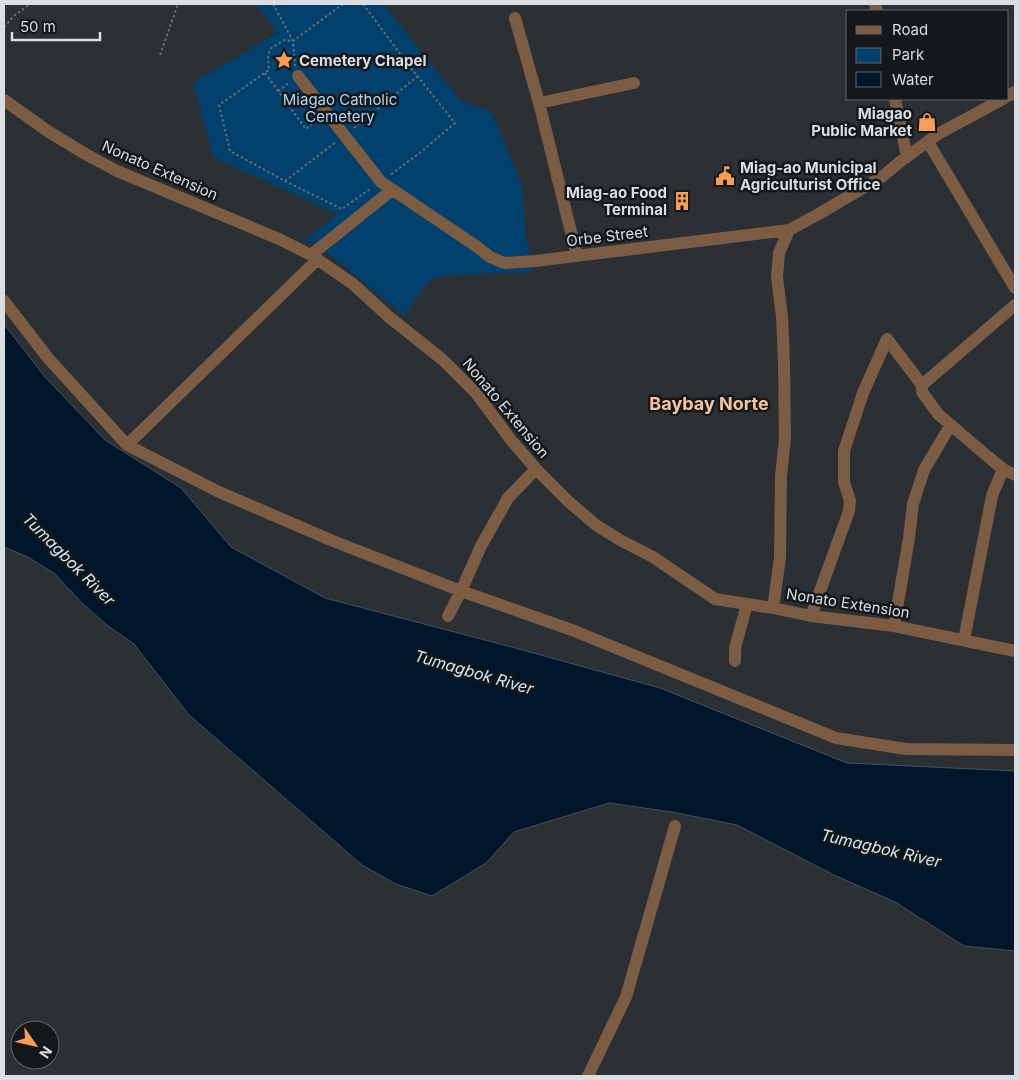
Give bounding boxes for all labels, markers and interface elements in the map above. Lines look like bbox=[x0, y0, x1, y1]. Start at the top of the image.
scale bar bbox=[12, 10, 100, 42]
legend bbox=[846, 10, 1009, 100]
text: 50 m bbox=[20, 17, 56, 36]
text: Road bbox=[892, 20, 928, 39]
text: Park bbox=[892, 45, 925, 64]
place icon: Cemetery Chapel bbox=[273, 49, 295, 71]
place label: Cemetery Chapel bbox=[299, 51, 426, 70]
text: Water bbox=[892, 70, 934, 89]
park label: Miagao Catholic Cemetery bbox=[283, 90, 397, 126]
place label: Miagao Public Market bbox=[811, 104, 913, 140]
shop icon: Miagao Public Market bbox=[916, 111, 938, 133]
street label: Nonato Extension bbox=[99, 136, 221, 204]
place label: Miag-ao Municipal Agriculturist Office bbox=[740, 158, 881, 194]
public building icon: Miag-ao Municipal Agriculturist Office bbox=[714, 165, 736, 187]
place label: Miag-ao Food Terminal bbox=[566, 183, 667, 219]
building icon: Miag-ao Food Terminal bbox=[671, 190, 693, 212]
street label: Orbe Street bbox=[565, 222, 649, 250]
street label: Nonato Extension bbox=[459, 354, 553, 462]
district label: Baybay Norte bbox=[649, 393, 769, 414]
water label: Tumagbok River bbox=[18, 508, 120, 610]
street label: Nonato Extension bbox=[785, 584, 911, 622]
water label: Tumagbok River bbox=[412, 645, 537, 699]
water label: Tumagbok River bbox=[819, 824, 944, 872]
north arrow bbox=[10, 1020, 60, 1070]
text: N bbox=[36, 1043, 56, 1062]

